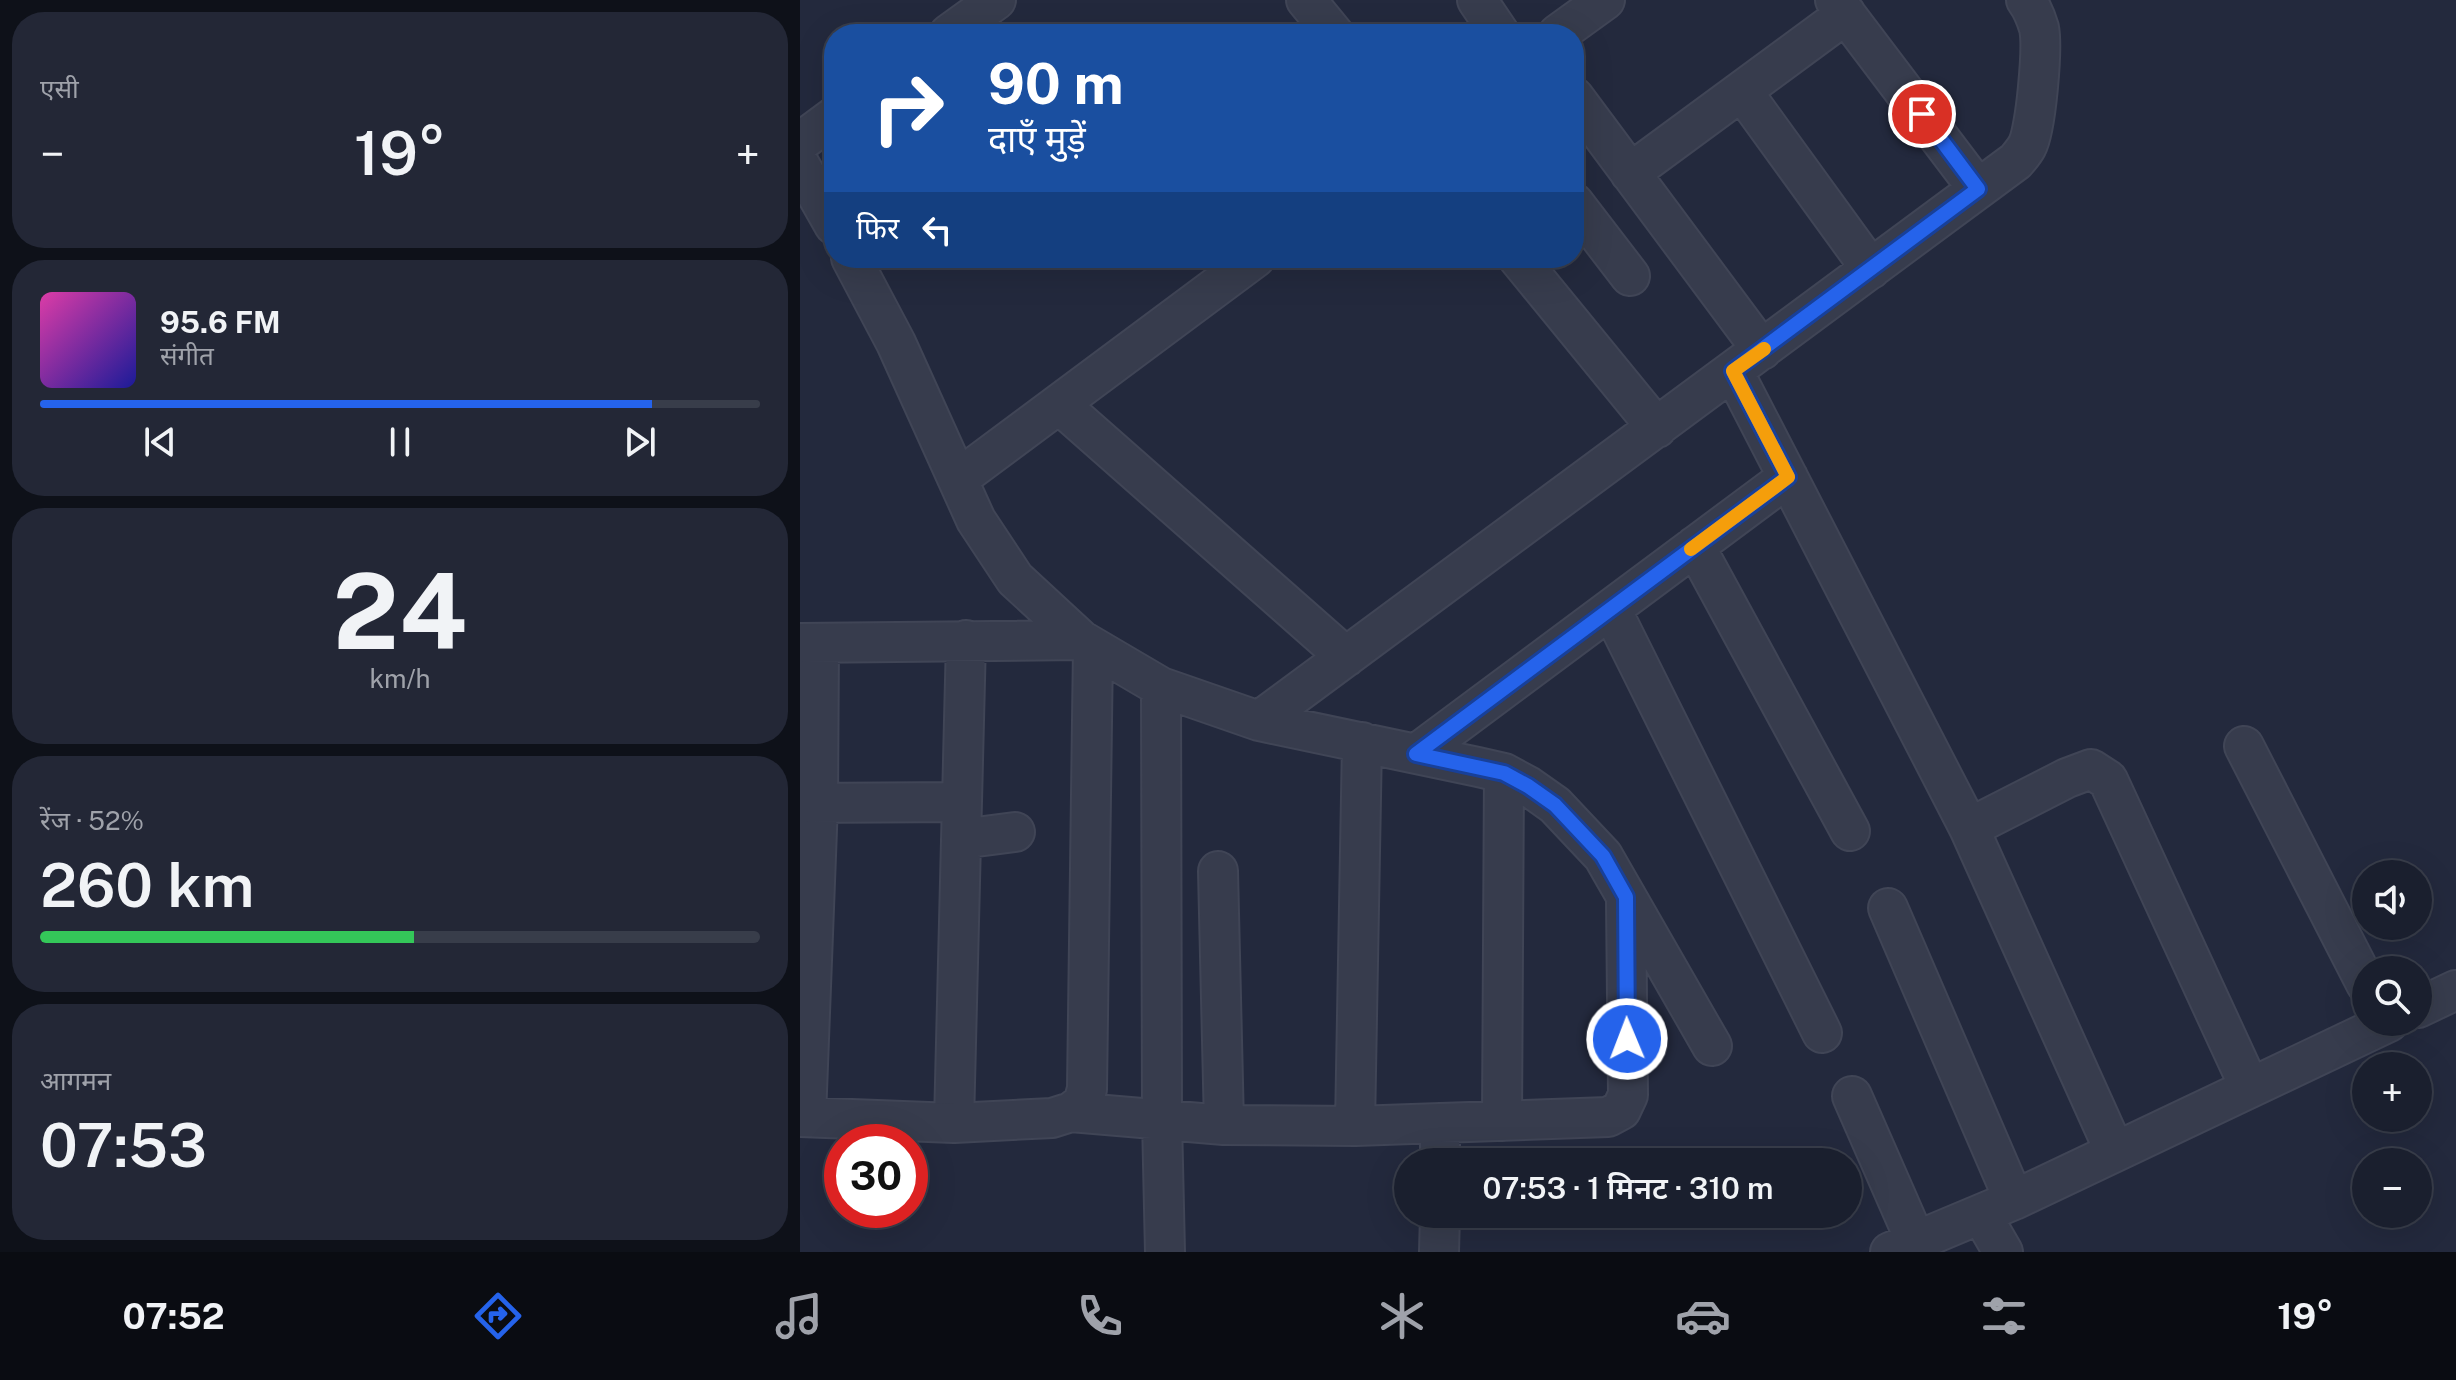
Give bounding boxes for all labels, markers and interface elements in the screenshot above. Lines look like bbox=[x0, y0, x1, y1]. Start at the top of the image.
text: 90 m bbox=[988, 51, 1124, 117]
icon: right bbox=[856, 56, 960, 160]
text: एसी bbox=[40, 73, 79, 104]
pin bbox=[1888, 80, 1956, 148]
icon: arrive bbox=[1900, 92, 1944, 136]
text: 19° bbox=[354, 118, 446, 189]
text: दाएँ मुड़ें bbox=[988, 118, 1086, 160]
text: − bbox=[40, 128, 64, 180]
text: + bbox=[736, 128, 760, 180]
icon: left bbox=[915, 208, 959, 252]
text: फिर bbox=[856, 210, 899, 246]
text: 95.6 FM bbox=[160, 304, 281, 340]
text: संगीत bbox=[160, 340, 214, 371]
icon: previous bbox=[138, 420, 182, 464]
icon: pause bbox=[378, 420, 422, 464]
icon: next bbox=[618, 420, 662, 464]
text: 24 bbox=[333, 550, 467, 672]
text: km/h bbox=[369, 663, 431, 694]
text: रेंज · 52% bbox=[40, 805, 144, 836]
text: 260 km bbox=[40, 850, 254, 921]
map controls bbox=[2352, 860, 2432, 1228]
button: sound bbox=[2352, 860, 2432, 940]
button: search bbox=[2352, 956, 2432, 1036]
position arrow bbox=[1585, 997, 1669, 1081]
button: + bbox=[2352, 1052, 2432, 1132]
text: आगमन bbox=[40, 1065, 111, 1096]
text: 07:53 bbox=[40, 1110, 207, 1181]
speed limit sign: 30 bbox=[824, 1124, 928, 1228]
button: − bbox=[2352, 1148, 2432, 1228]
text: 07:53 · 1 मिनट · 310 m bbox=[1483, 1170, 1773, 1206]
icon: directions bbox=[470, 1288, 526, 1344]
icon: music bbox=[771, 1288, 827, 1344]
icon: phone bbox=[1072, 1288, 1128, 1344]
icon: climate bbox=[1374, 1288, 1430, 1344]
icon: car bbox=[1675, 1288, 1731, 1344]
icon: filters bbox=[1976, 1288, 2032, 1344]
text: 07:52 bbox=[123, 1295, 225, 1337]
text: 19° bbox=[2277, 1295, 2333, 1337]

